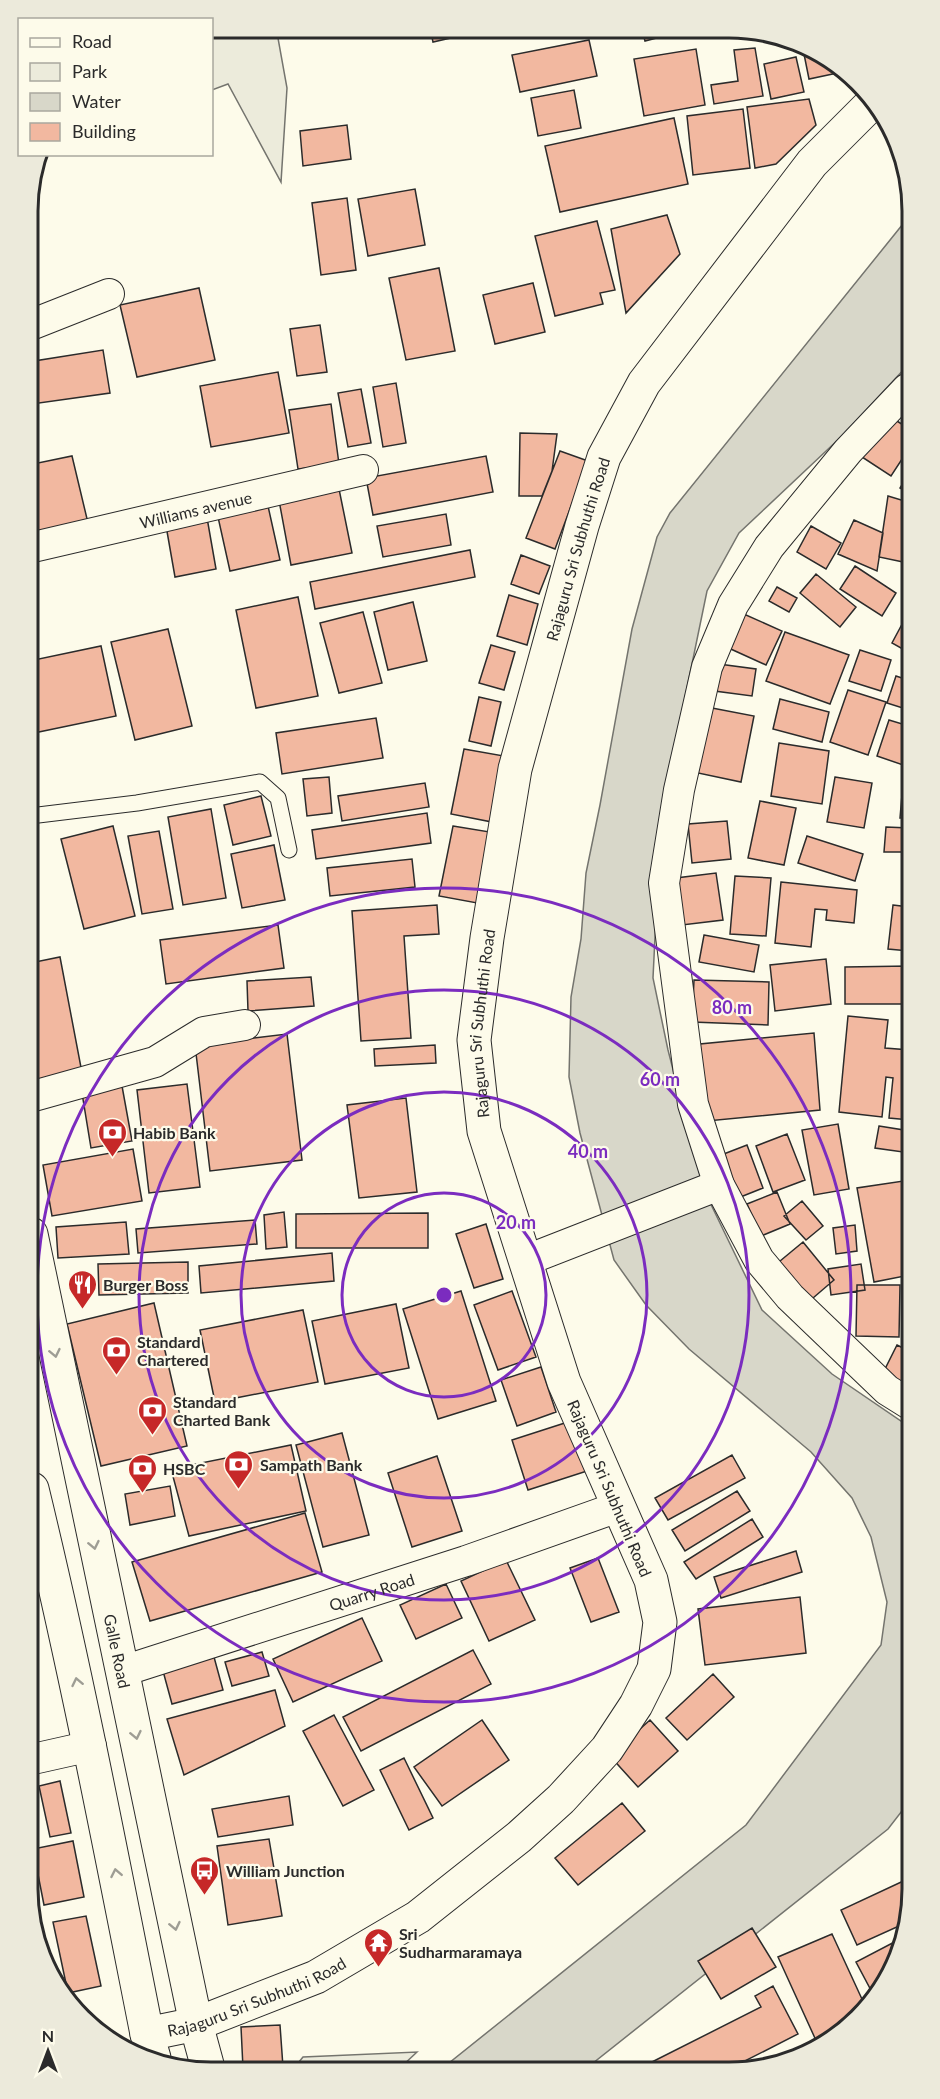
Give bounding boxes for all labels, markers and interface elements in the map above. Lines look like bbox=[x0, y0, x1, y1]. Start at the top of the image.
legend bbox=[18, 18, 213, 156]
text: Road bbox=[72, 30, 112, 52]
text: Park bbox=[72, 60, 108, 82]
text: Water bbox=[72, 90, 121, 112]
text: Building bbox=[72, 120, 136, 142]
street label: Rajaguru Sri Subhuthi Road bbox=[541, 455, 613, 643]
street label: Williams avenue bbox=[138, 487, 253, 531]
street label: Rajaguru Sri Subhuthi Road bbox=[464, 927, 498, 1119]
text: 80 m bbox=[712, 996, 752, 1018]
text: 60 m bbox=[640, 1068, 680, 1090]
bank icon: Habib Bank bbox=[96, 1116, 128, 1158]
place label: Habib Bank bbox=[133, 1123, 216, 1142]
text: 40 m bbox=[568, 1140, 608, 1162]
text: 20 m bbox=[496, 1211, 536, 1233]
restaurant icon: Burger Boss bbox=[66, 1268, 98, 1310]
place label: Burger Boss bbox=[103, 1275, 188, 1294]
centre of rings bbox=[434, 1285, 454, 1305]
place label: Standard Chartered bbox=[137, 1332, 209, 1369]
bank icon: Standard Chartered bbox=[100, 1334, 132, 1376]
one-way arrow bbox=[48, 1348, 61, 1358]
place label: Standard Charted Bank bbox=[173, 1392, 271, 1429]
bank icon: Standard Charted Bank bbox=[136, 1394, 168, 1436]
street label: Rajaguru Sri Subhuthi Road bbox=[564, 1397, 656, 1579]
bank icon: Sampath Bank bbox=[223, 1448, 255, 1490]
bank icon: HSBC bbox=[126, 1452, 158, 1494]
place label: Sampath Bank bbox=[260, 1455, 363, 1474]
place label: HSBC bbox=[163, 1459, 206, 1478]
one-way arrow bbox=[87, 1539, 100, 1549]
street label: Quarry Road bbox=[326, 1569, 417, 1614]
street label: Galle Road bbox=[101, 1612, 135, 1690]
one-way arrow bbox=[71, 1677, 84, 1687]
one-way arrow bbox=[129, 1730, 142, 1740]
bus stop icon: William Junction bbox=[189, 1854, 221, 1896]
place label: William Junction bbox=[226, 1861, 345, 1880]
one-way arrow bbox=[110, 1869, 123, 1879]
one-way arrow bbox=[168, 1921, 181, 1931]
place label: Sri Sudharmaramaya bbox=[399, 1924, 522, 1961]
temple icon: Sri Sudharmaramaya bbox=[362, 1926, 394, 1968]
street label: Rajaguru Sri Subhuthi Road bbox=[165, 1952, 349, 2039]
north arrow bbox=[18, 2021, 78, 2081]
text: N bbox=[42, 2026, 54, 2045]

